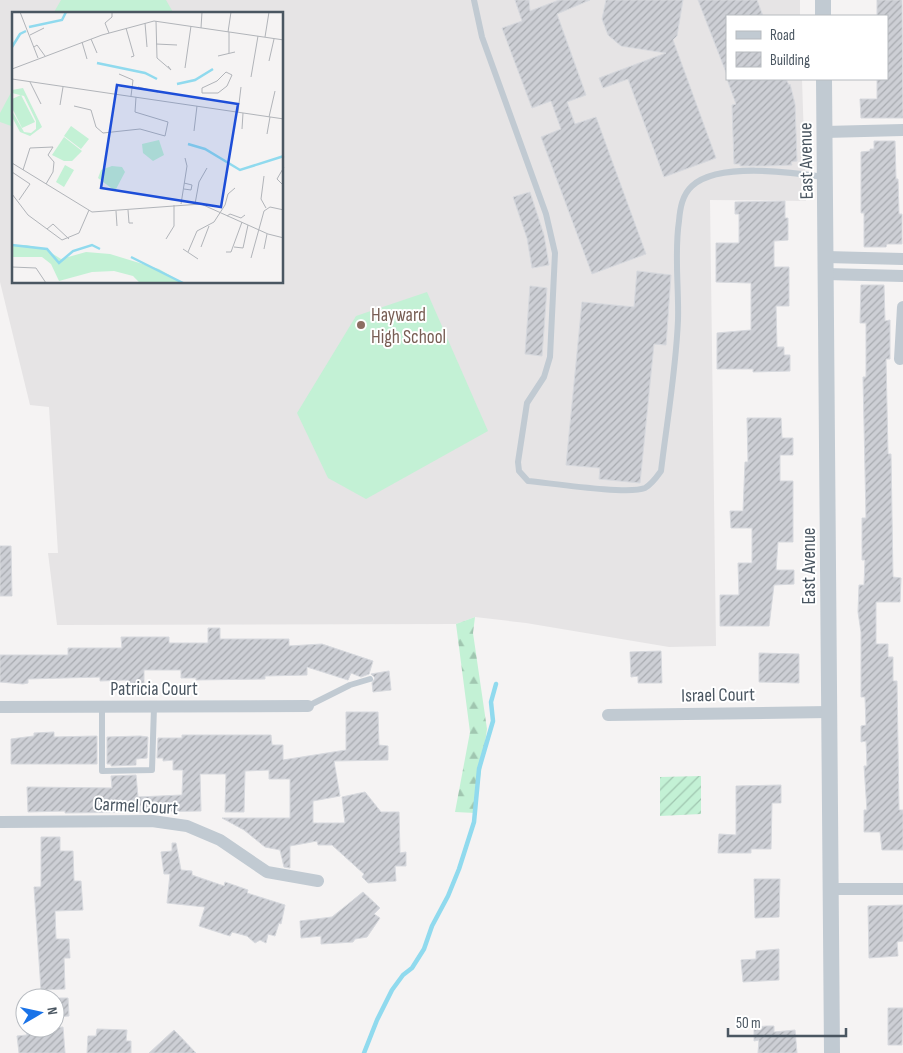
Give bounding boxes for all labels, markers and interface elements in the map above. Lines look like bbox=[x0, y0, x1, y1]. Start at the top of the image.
inset map bbox=[12, 12, 284, 284]
legend bbox=[726, 15, 888, 80]
text: Road bbox=[770, 26, 795, 45]
text: Building bbox=[770, 51, 810, 70]
street label: East Avenue bbox=[794, 122, 819, 200]
place label: Hayward High School bbox=[371, 304, 446, 349]
marker: Hayward High School bbox=[355, 319, 367, 331]
street label: East Avenue bbox=[798, 528, 821, 604]
street label: Patricia Court bbox=[110, 678, 198, 701]
street label: Israel Court bbox=[681, 683, 755, 708]
street label: Carmel Court bbox=[93, 793, 179, 820]
north arrow bbox=[15, 988, 65, 1038]
text: N bbox=[43, 1006, 61, 1016]
scale bar bbox=[728, 1006, 846, 1038]
text: 50 m bbox=[736, 1014, 761, 1033]

